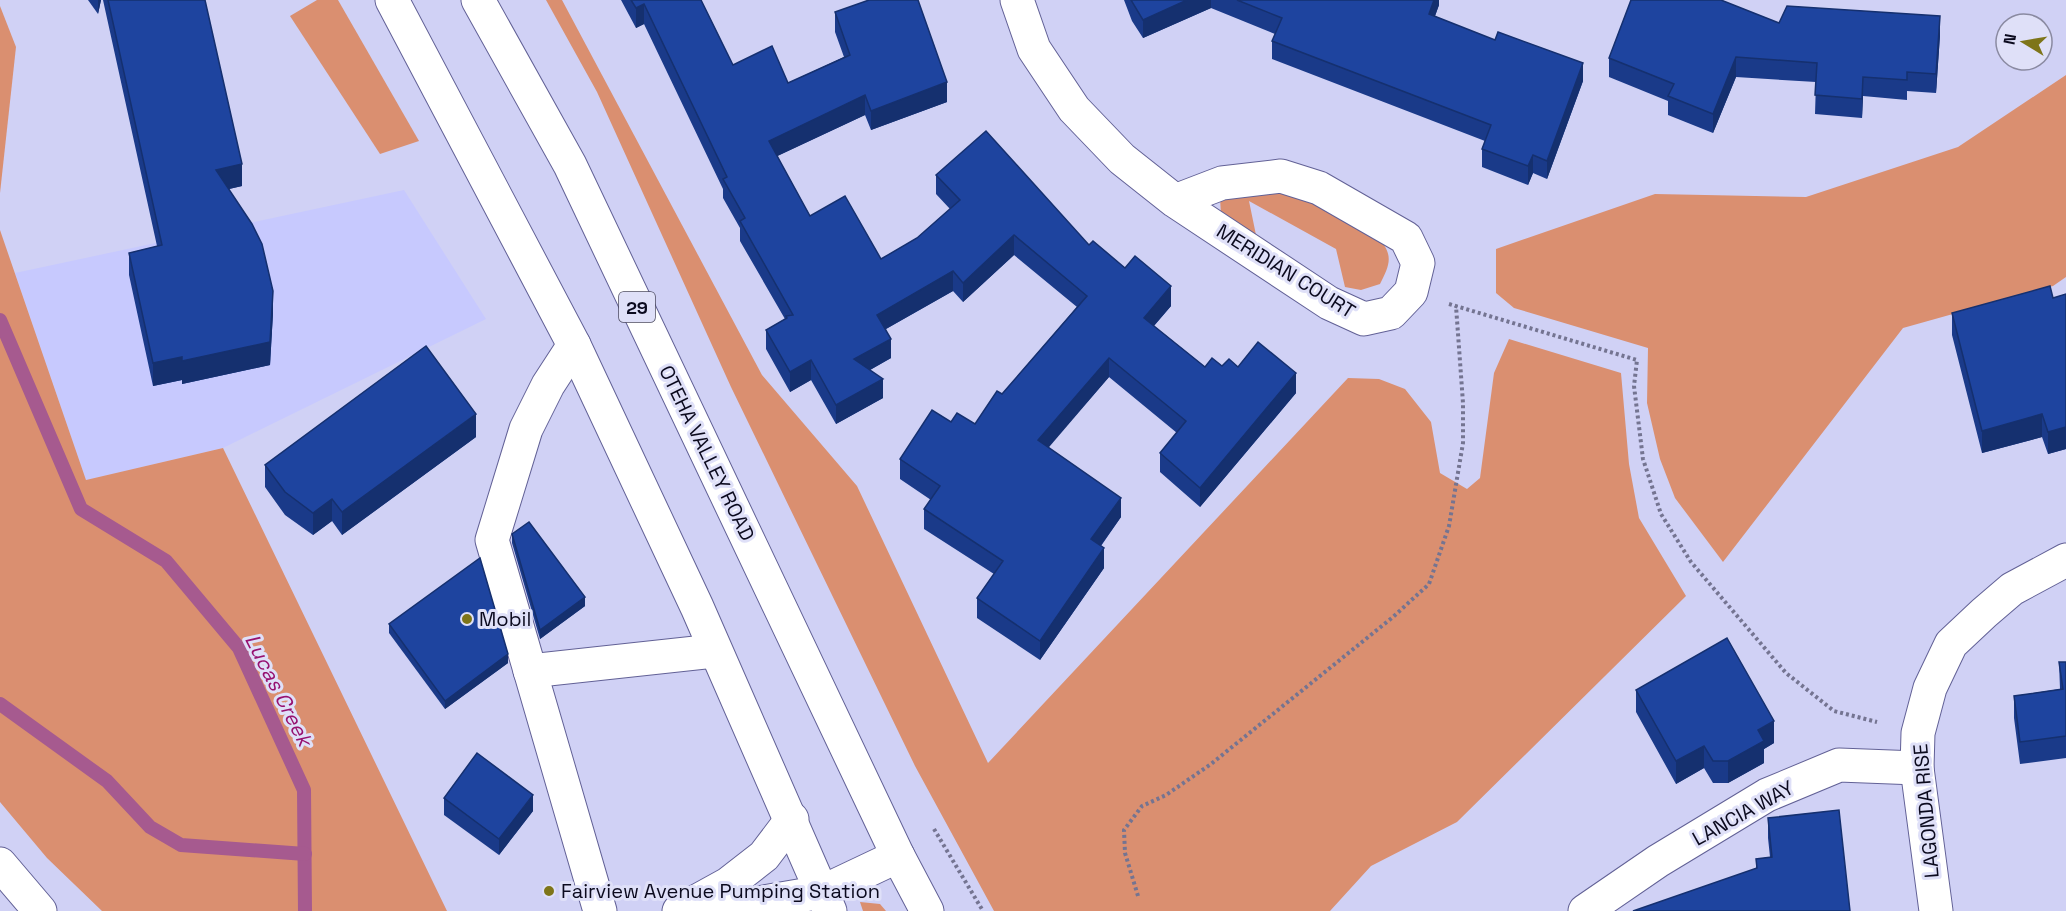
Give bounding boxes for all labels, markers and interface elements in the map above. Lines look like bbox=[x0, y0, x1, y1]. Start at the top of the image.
north arrow bbox=[1994, 12, 2054, 72]
text: N bbox=[1998, 32, 2021, 47]
street label: MERIDIAN COURT bbox=[1212, 218, 1360, 324]
road number: 29 bbox=[619, 292, 655, 322]
street label: OTEHA VALLEY ROAD bbox=[653, 361, 761, 545]
place label: Mobil bbox=[479, 606, 531, 632]
marker: Mobil bbox=[460, 612, 474, 626]
water label: Lucas Creek bbox=[239, 629, 320, 753]
street label: LAGONDA RISE bbox=[1907, 743, 1945, 879]
street label: LANCIA WAY bbox=[1688, 774, 1798, 852]
place label: Fairview Avenue Pumping Station bbox=[561, 878, 880, 904]
marker: Fairview Avenue Pumping Station bbox=[542, 884, 556, 898]

